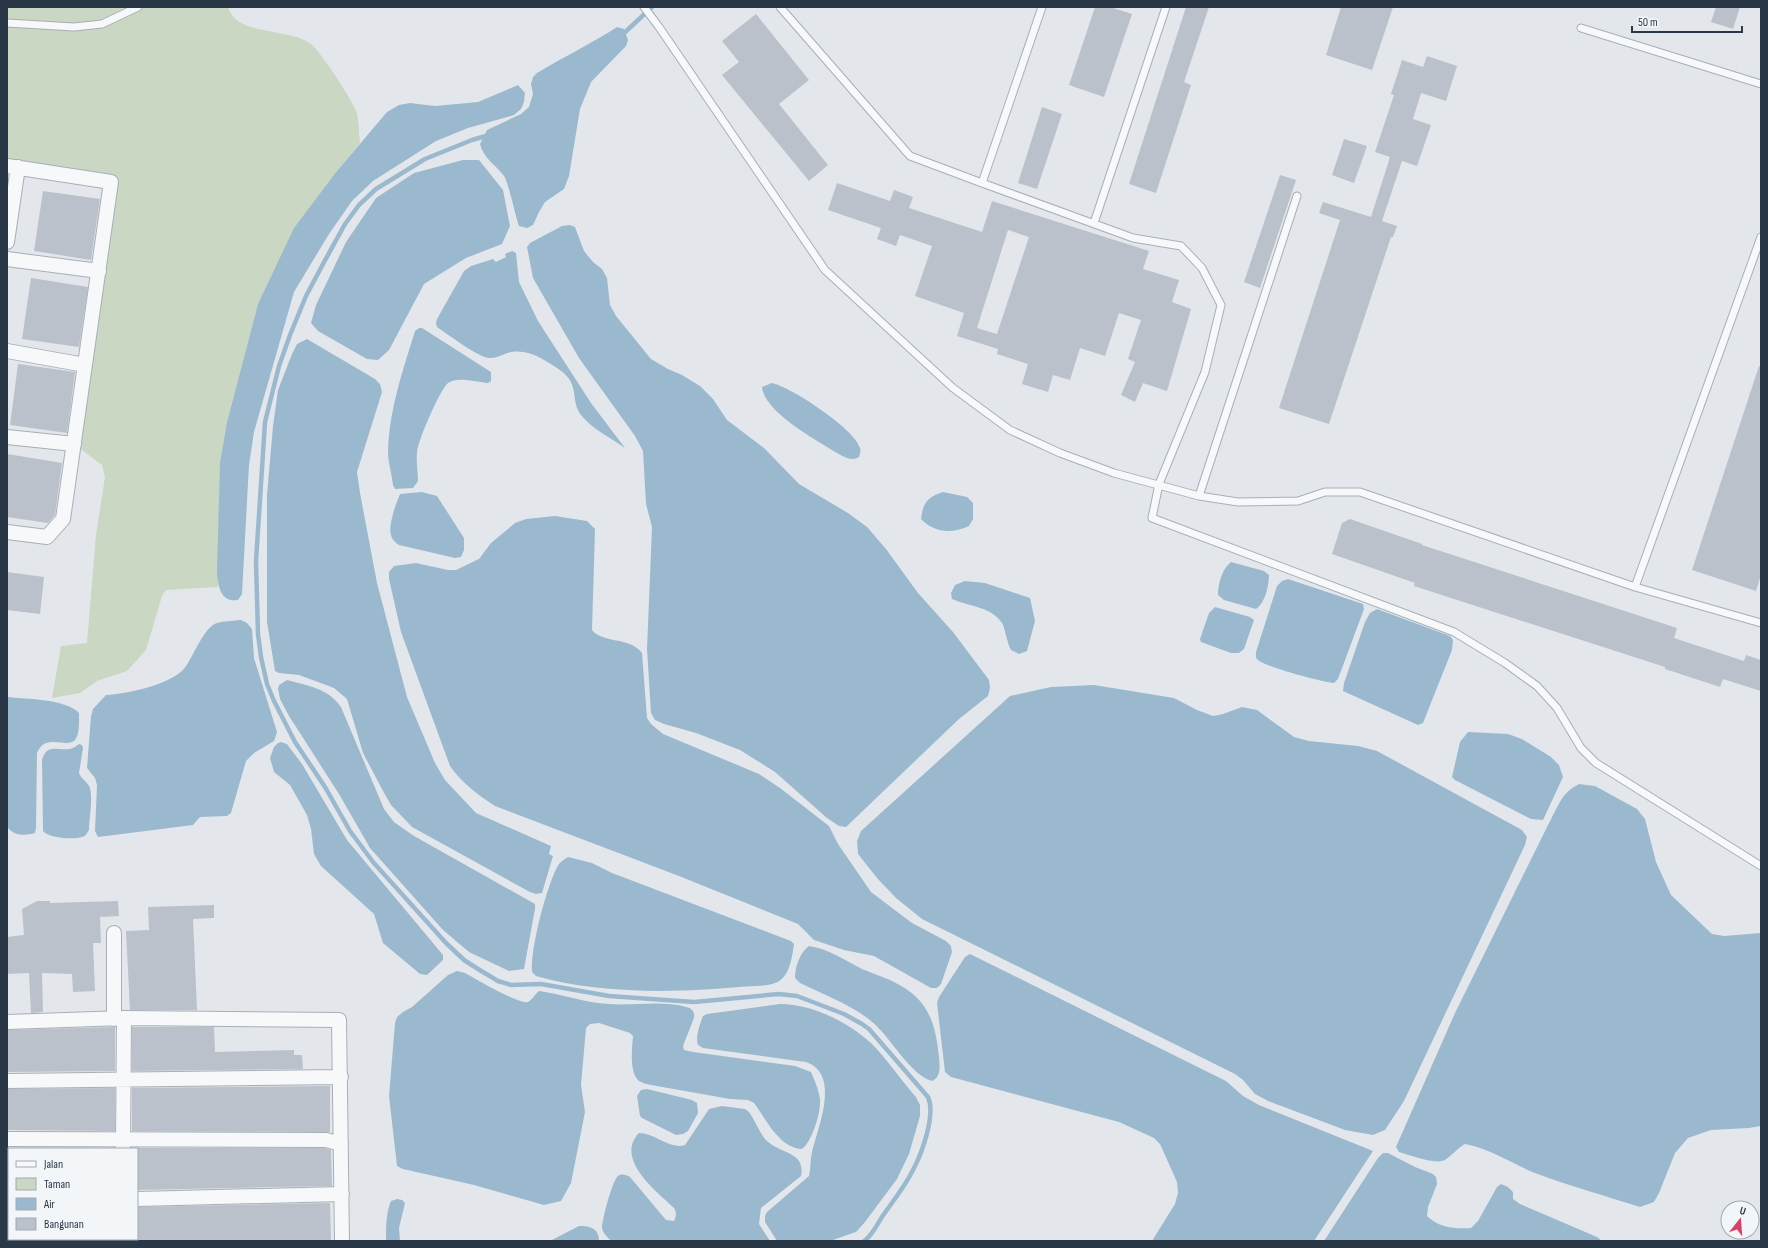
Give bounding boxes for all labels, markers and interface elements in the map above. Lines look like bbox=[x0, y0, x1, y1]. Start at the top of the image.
scale bar bbox=[1632, 8, 1742, 34]
text: 50 m bbox=[1638, 15, 1658, 30]
legend bbox=[8, 1148, 138, 1240]
text: Jalan bbox=[43, 1157, 63, 1172]
text: Taman bbox=[44, 1177, 70, 1192]
text: Air bbox=[43, 1197, 55, 1212]
north arrow bbox=[1720, 1200, 1760, 1240]
text: U bbox=[1738, 1204, 1748, 1218]
text: Bangunan bbox=[44, 1217, 84, 1232]

